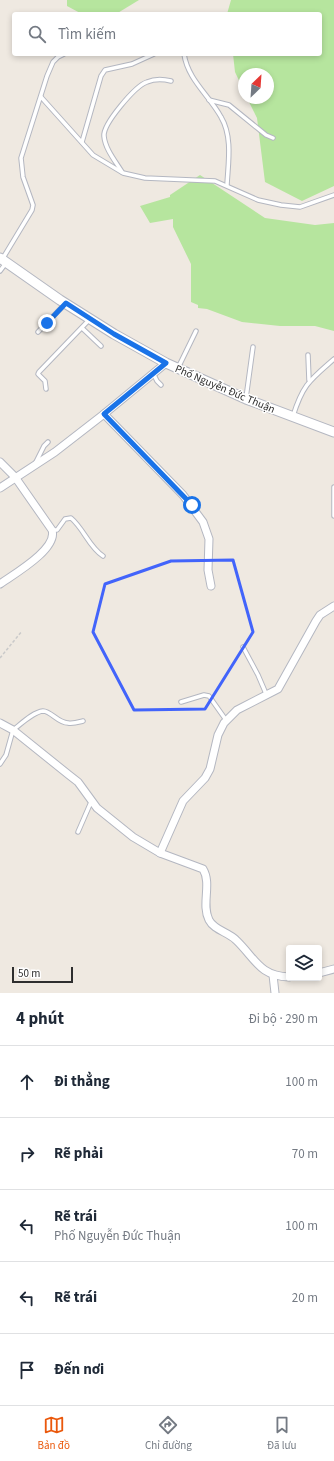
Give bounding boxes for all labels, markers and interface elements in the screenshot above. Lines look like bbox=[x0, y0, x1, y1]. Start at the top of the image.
search box bbox=[12, 12, 322, 56]
icon: search bbox=[26, 23, 48, 45]
text: Tìm kiếm bbox=[58, 24, 116, 45]
north arrow bbox=[238, 68, 274, 104]
route end bbox=[38, 314, 56, 332]
street label: Phố Nguyễn Đức Thuận bbox=[173, 361, 277, 417]
route start bbox=[183, 496, 201, 514]
map controls bbox=[286, 945, 322, 981]
button: layers bbox=[286, 945, 322, 981]
scale bar bbox=[12, 965, 73, 984]
text: 50 m bbox=[18, 966, 40, 981]
text: 4 phút bbox=[16, 1007, 64, 1031]
text: Đi bộ · 290 m bbox=[249, 1010, 318, 1028]
icon: ahead bbox=[16, 1071, 38, 1093]
text: Đi thẳng bbox=[54, 1071, 110, 1092]
text: 100 m bbox=[285, 1073, 318, 1091]
icon: right bbox=[16, 1143, 38, 1165]
text: Rẽ phải bbox=[54, 1143, 103, 1164]
text: 70 m bbox=[292, 1145, 318, 1163]
text: Rẽ trái bbox=[54, 1206, 97, 1227]
icon: left bbox=[16, 1215, 38, 1237]
text: 100 m bbox=[285, 1217, 318, 1235]
text: Phố Nguyễn Đức Thuận bbox=[54, 1227, 181, 1245]
icon: left bbox=[16, 1287, 38, 1309]
text: Rẽ trái bbox=[54, 1287, 97, 1308]
text: 20 m bbox=[292, 1289, 318, 1307]
icon: arrive bbox=[16, 1359, 38, 1381]
text: Đến nơi bbox=[54, 1359, 104, 1380]
tab: Bản đồ bbox=[38, 1414, 70, 1453]
tab: Chỉ đường bbox=[145, 1414, 192, 1453]
tab: Đã lưu bbox=[267, 1414, 296, 1453]

